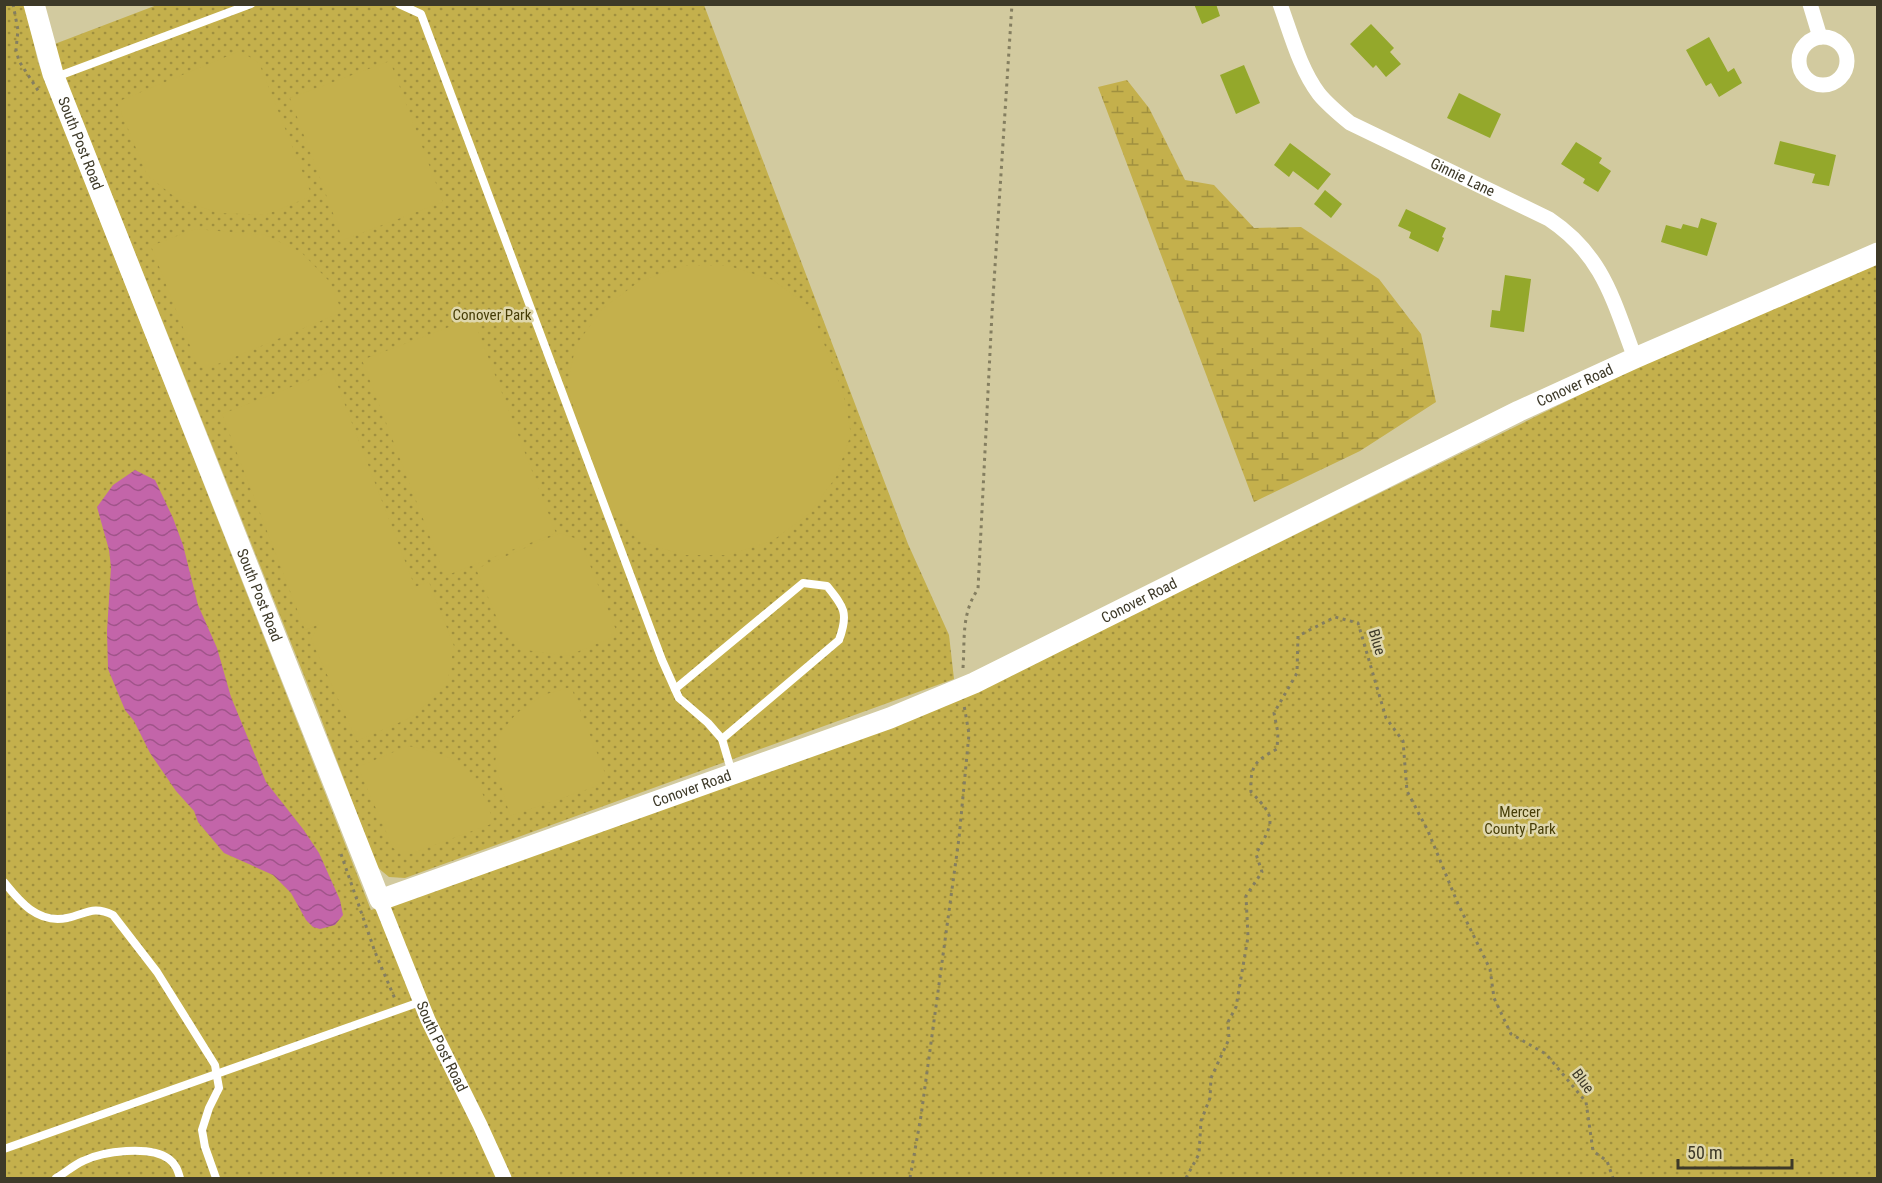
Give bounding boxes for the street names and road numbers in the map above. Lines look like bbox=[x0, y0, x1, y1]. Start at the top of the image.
street label: South Post Road bbox=[54, 94, 107, 192]
street label: Ginnie Lane bbox=[1427, 154, 1498, 201]
street label: Conover Road bbox=[1534, 360, 1616, 411]
street label: South Post Road bbox=[233, 546, 286, 644]
street label: Conover Road bbox=[1098, 574, 1180, 627]
street label: Blue bbox=[1365, 627, 1389, 657]
street label: Conover Road bbox=[650, 766, 734, 811]
street label: South Post Road bbox=[412, 999, 471, 1095]
street label: Blue bbox=[1568, 1065, 1598, 1097]

